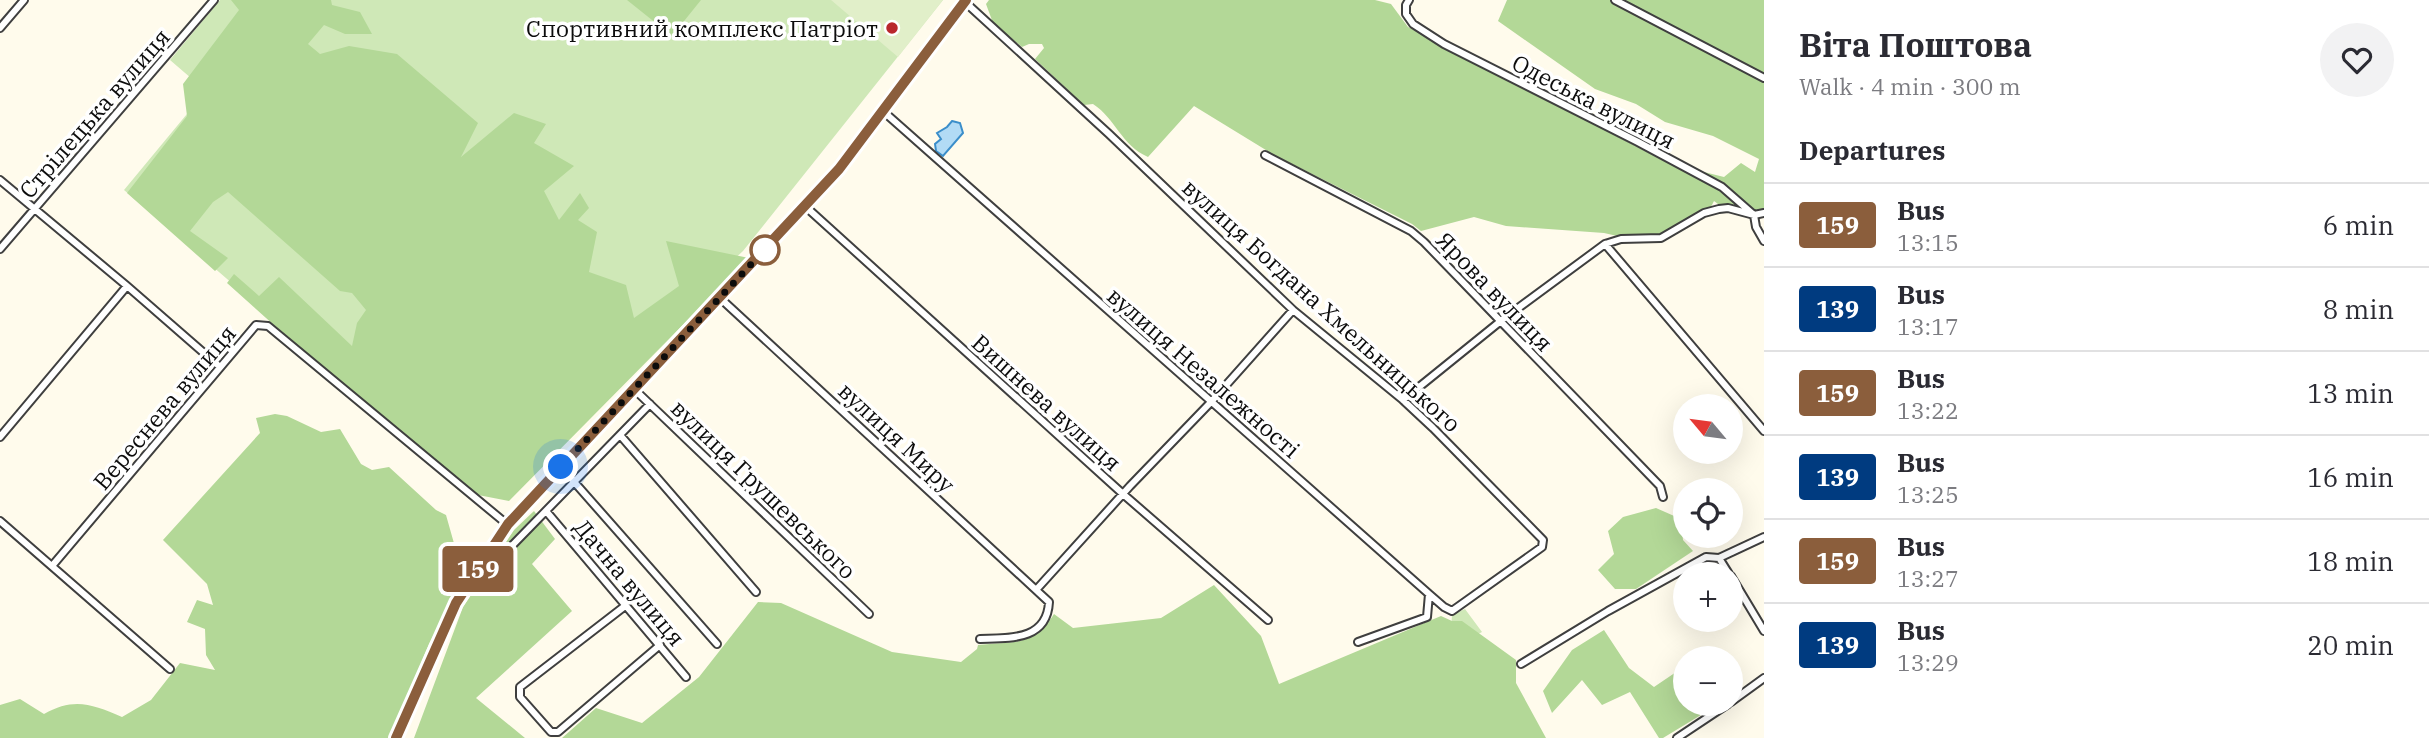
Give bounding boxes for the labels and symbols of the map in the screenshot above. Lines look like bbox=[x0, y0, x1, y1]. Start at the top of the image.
place label: Спортивний комплекс Патріот bbox=[526, 13, 878, 43]
marker: Спортивний комплекс Патріот bbox=[884, 20, 900, 36]
street label: Стрілецька вулиця bbox=[12, 22, 176, 204]
street label: Одеська вулиця bbox=[1507, 47, 1681, 155]
street label: вулиця Богдана Хмельницького bbox=[1177, 172, 1467, 438]
street label: Ярова вулиця bbox=[1430, 225, 1560, 357]
unlabelled marker bbox=[750, 235, 780, 265]
street label: вулиця Незалежності bbox=[1101, 280, 1307, 464]
street label: Вереснева вулиця bbox=[86, 318, 242, 496]
street label: Вишнева вулиця bbox=[966, 327, 1128, 477]
street label: вулиця Миру bbox=[832, 375, 962, 499]
street label: вулиця Грушевського bbox=[665, 393, 863, 585]
north arrow bbox=[1673, 394, 1743, 464]
your location bbox=[543, 449, 578, 484]
street label: Дачна вулиця bbox=[568, 512, 692, 652]
line badge: 159 bbox=[438, 546, 518, 592]

